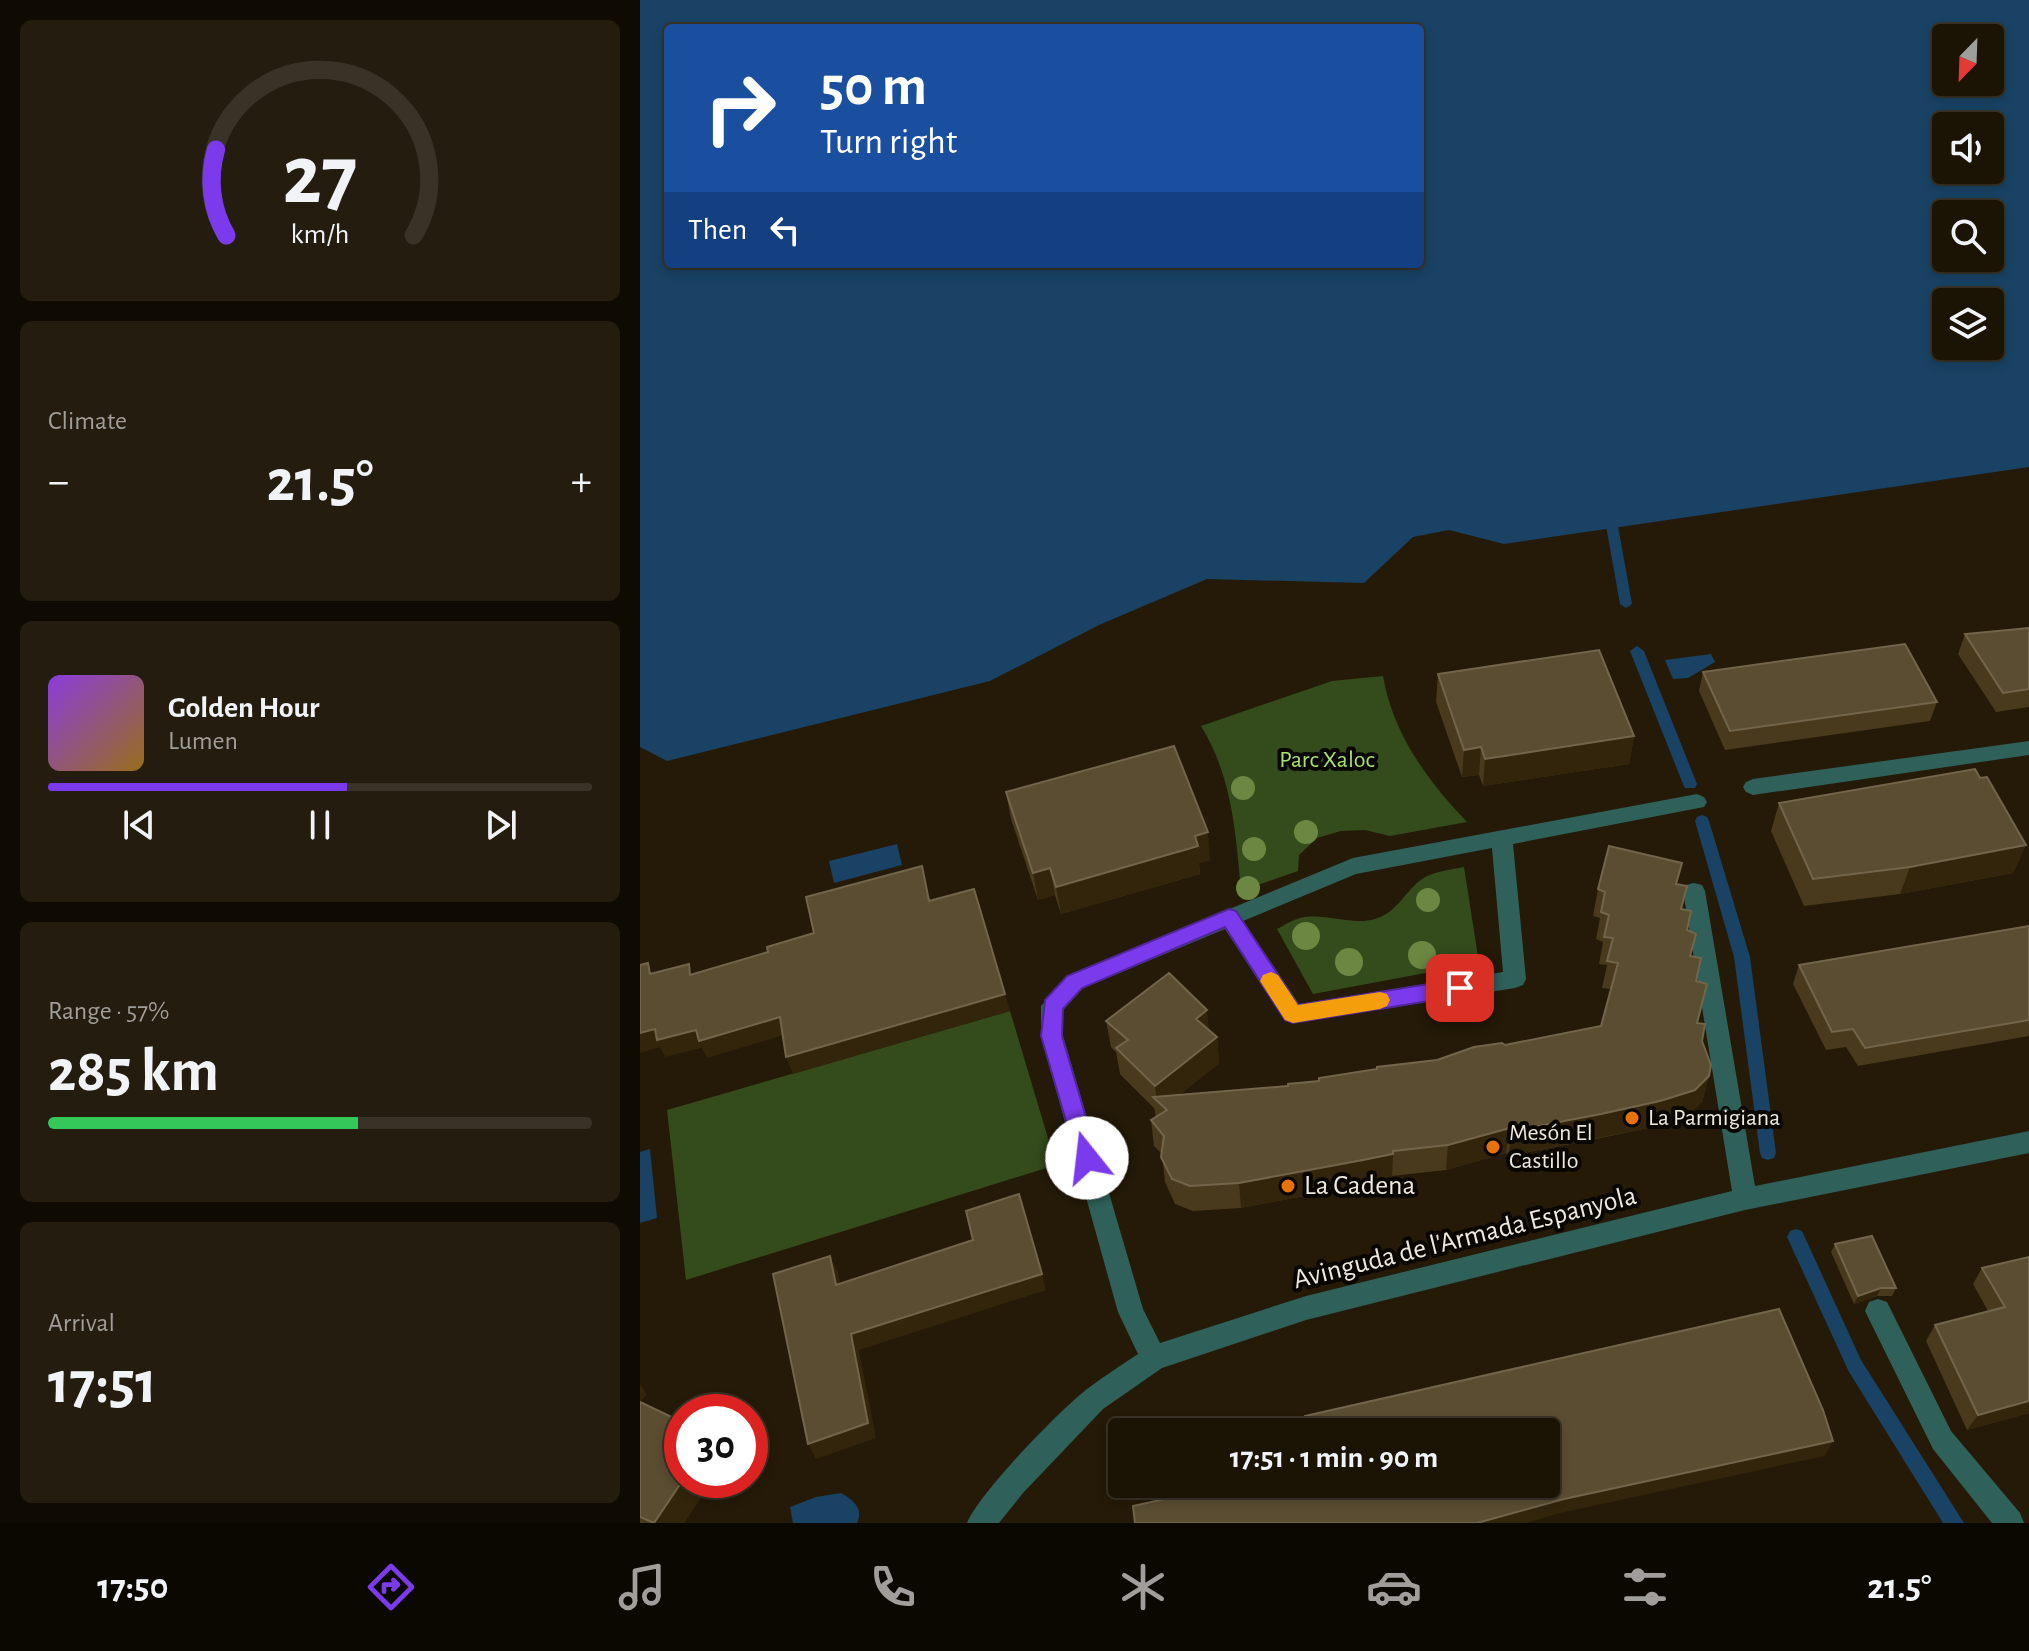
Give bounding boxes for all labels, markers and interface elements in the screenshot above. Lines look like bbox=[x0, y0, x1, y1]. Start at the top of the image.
north arrow bbox=[1932, 24, 2004, 96]
map controls bbox=[1932, 24, 2004, 360]
icon: right bbox=[688, 56, 792, 160]
text: 50 m bbox=[820, 59, 927, 115]
button: sound bbox=[1932, 112, 2004, 184]
text: Turn right bbox=[820, 124, 957, 160]
text: 27 bbox=[282, 135, 358, 219]
button: search bbox=[1932, 200, 2004, 272]
icon: left bbox=[763, 208, 807, 252]
text: Then bbox=[688, 215, 747, 245]
text: km/h bbox=[291, 220, 349, 249]
button: layers bbox=[1932, 288, 2004, 360]
text: Climate bbox=[48, 408, 127, 434]
text: 21.5° bbox=[266, 452, 374, 512]
text: − bbox=[48, 460, 69, 504]
text: + bbox=[571, 460, 592, 504]
text: Golden Hour bbox=[168, 693, 320, 723]
text: Lumen bbox=[168, 728, 238, 754]
park label: Parc Xaloc bbox=[1279, 748, 1375, 772]
icon: previous bbox=[117, 803, 161, 847]
icon: pause bbox=[298, 803, 342, 847]
icon: next bbox=[479, 803, 523, 847]
pin bbox=[1426, 954, 1494, 1022]
icon: arrive bbox=[1438, 966, 1482, 1010]
text: Range · 57% bbox=[48, 998, 169, 1024]
text: 285 km bbox=[48, 1042, 219, 1102]
place label: La Parmigiana bbox=[1648, 1106, 1780, 1130]
marker: La Parmigiana bbox=[1623, 1109, 1641, 1127]
position arrow bbox=[1045, 1116, 1129, 1200]
place label: Mesón El Castillo bbox=[1509, 1121, 1593, 1173]
marker: Mesón El Castillo bbox=[1484, 1138, 1502, 1156]
place label: La Cadena bbox=[1304, 1172, 1416, 1200]
marker: La Cadena bbox=[1279, 1177, 1297, 1195]
street label: Avinguda de l'Armada Espanyola bbox=[1290, 1182, 1640, 1294]
text: Arrival bbox=[48, 1310, 115, 1336]
text: 17:51 bbox=[48, 1354, 157, 1414]
speed limit sign: 30 bbox=[664, 1394, 768, 1498]
text: 17:51 · 1 min · 90 m bbox=[1230, 1443, 1438, 1473]
icon: directions bbox=[363, 1559, 419, 1615]
icon: music bbox=[614, 1559, 670, 1615]
icon: phone bbox=[865, 1559, 921, 1615]
icon: climate bbox=[1115, 1559, 1171, 1615]
icon: car bbox=[1366, 1559, 1422, 1615]
icon: filters bbox=[1617, 1559, 1673, 1615]
text: 17:50 bbox=[97, 1569, 168, 1605]
text: 21.5° bbox=[1867, 1569, 1932, 1605]

